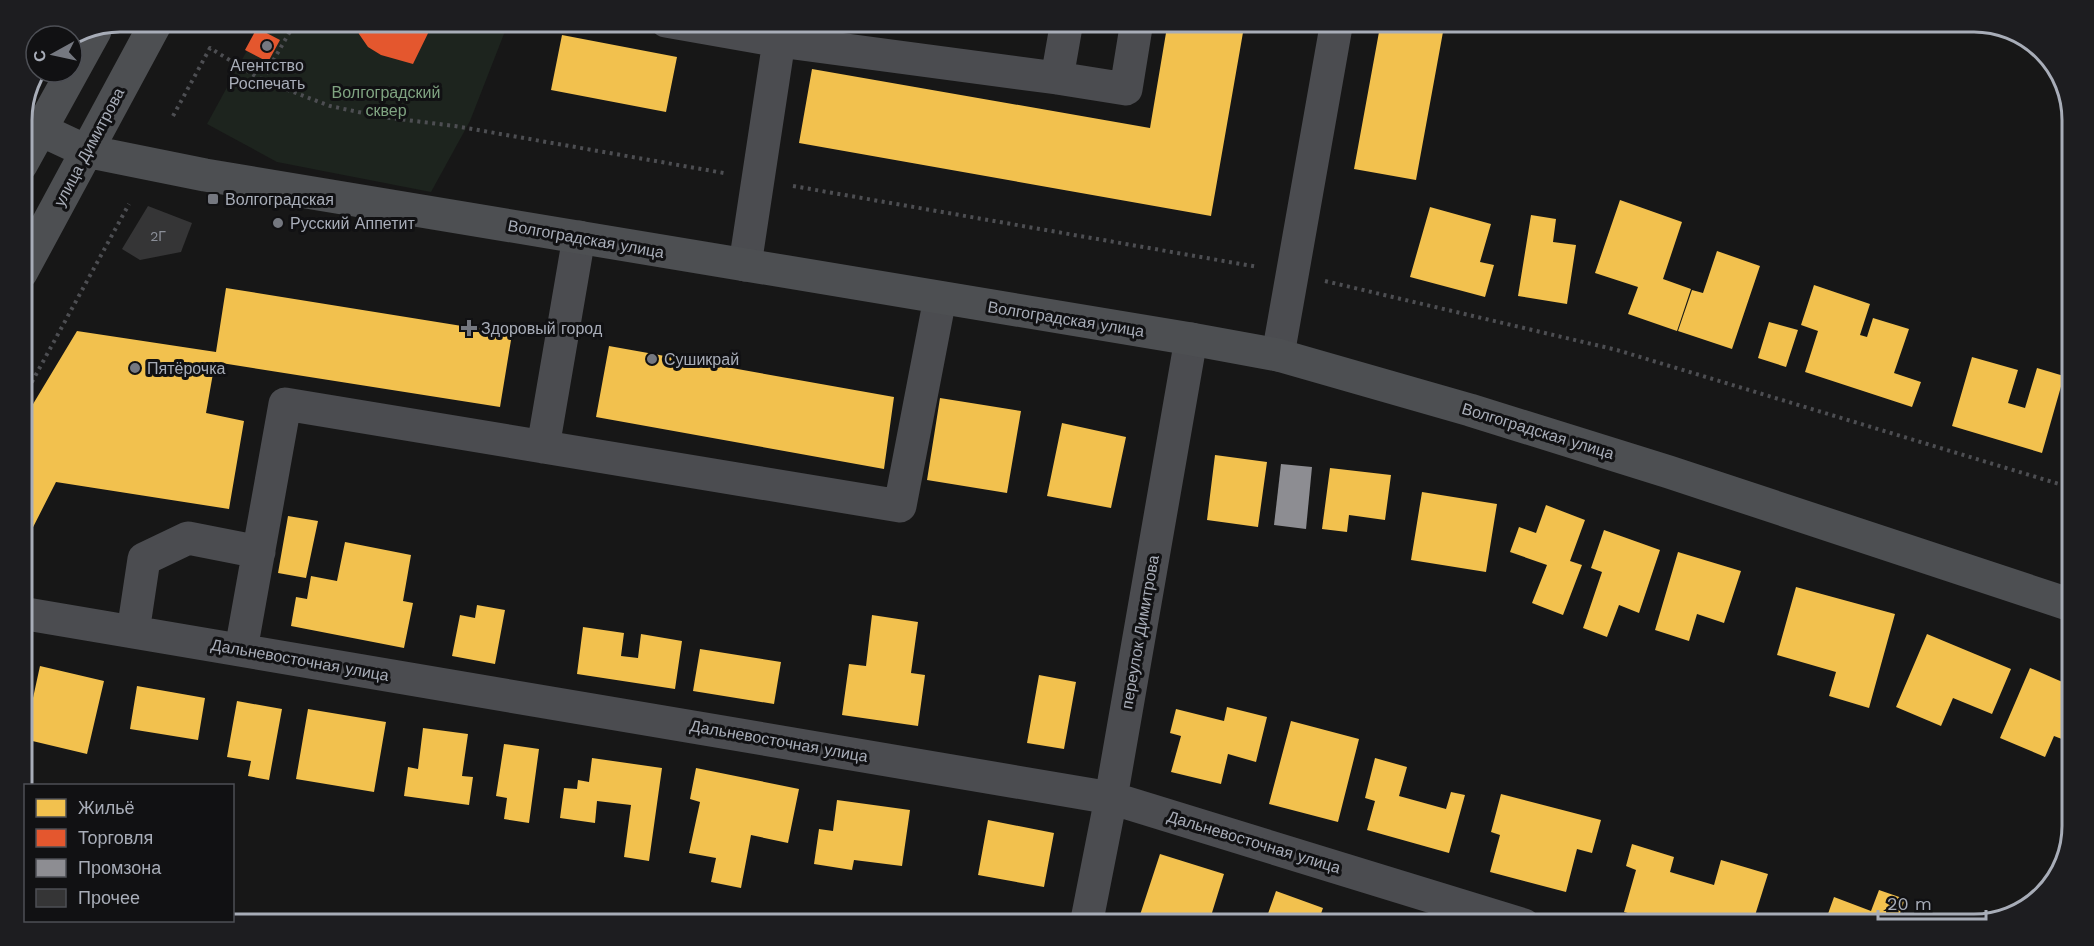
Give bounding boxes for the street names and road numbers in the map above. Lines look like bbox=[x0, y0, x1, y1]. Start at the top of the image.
street label: улица Димитрова bbox=[50, 84, 128, 210]
street label: Волгоградская улица bbox=[506, 216, 666, 262]
street label: Волгоградская улица bbox=[986, 297, 1146, 341]
street label: Волгоградская улица bbox=[1460, 399, 1617, 463]
street label: переулок Димитрова bbox=[1117, 554, 1163, 710]
street label: Дальневосточная улица bbox=[210, 635, 390, 685]
street label: Дальневосточная улица bbox=[689, 716, 869, 766]
street label: Дальневосточная улица bbox=[1165, 807, 1343, 877]

